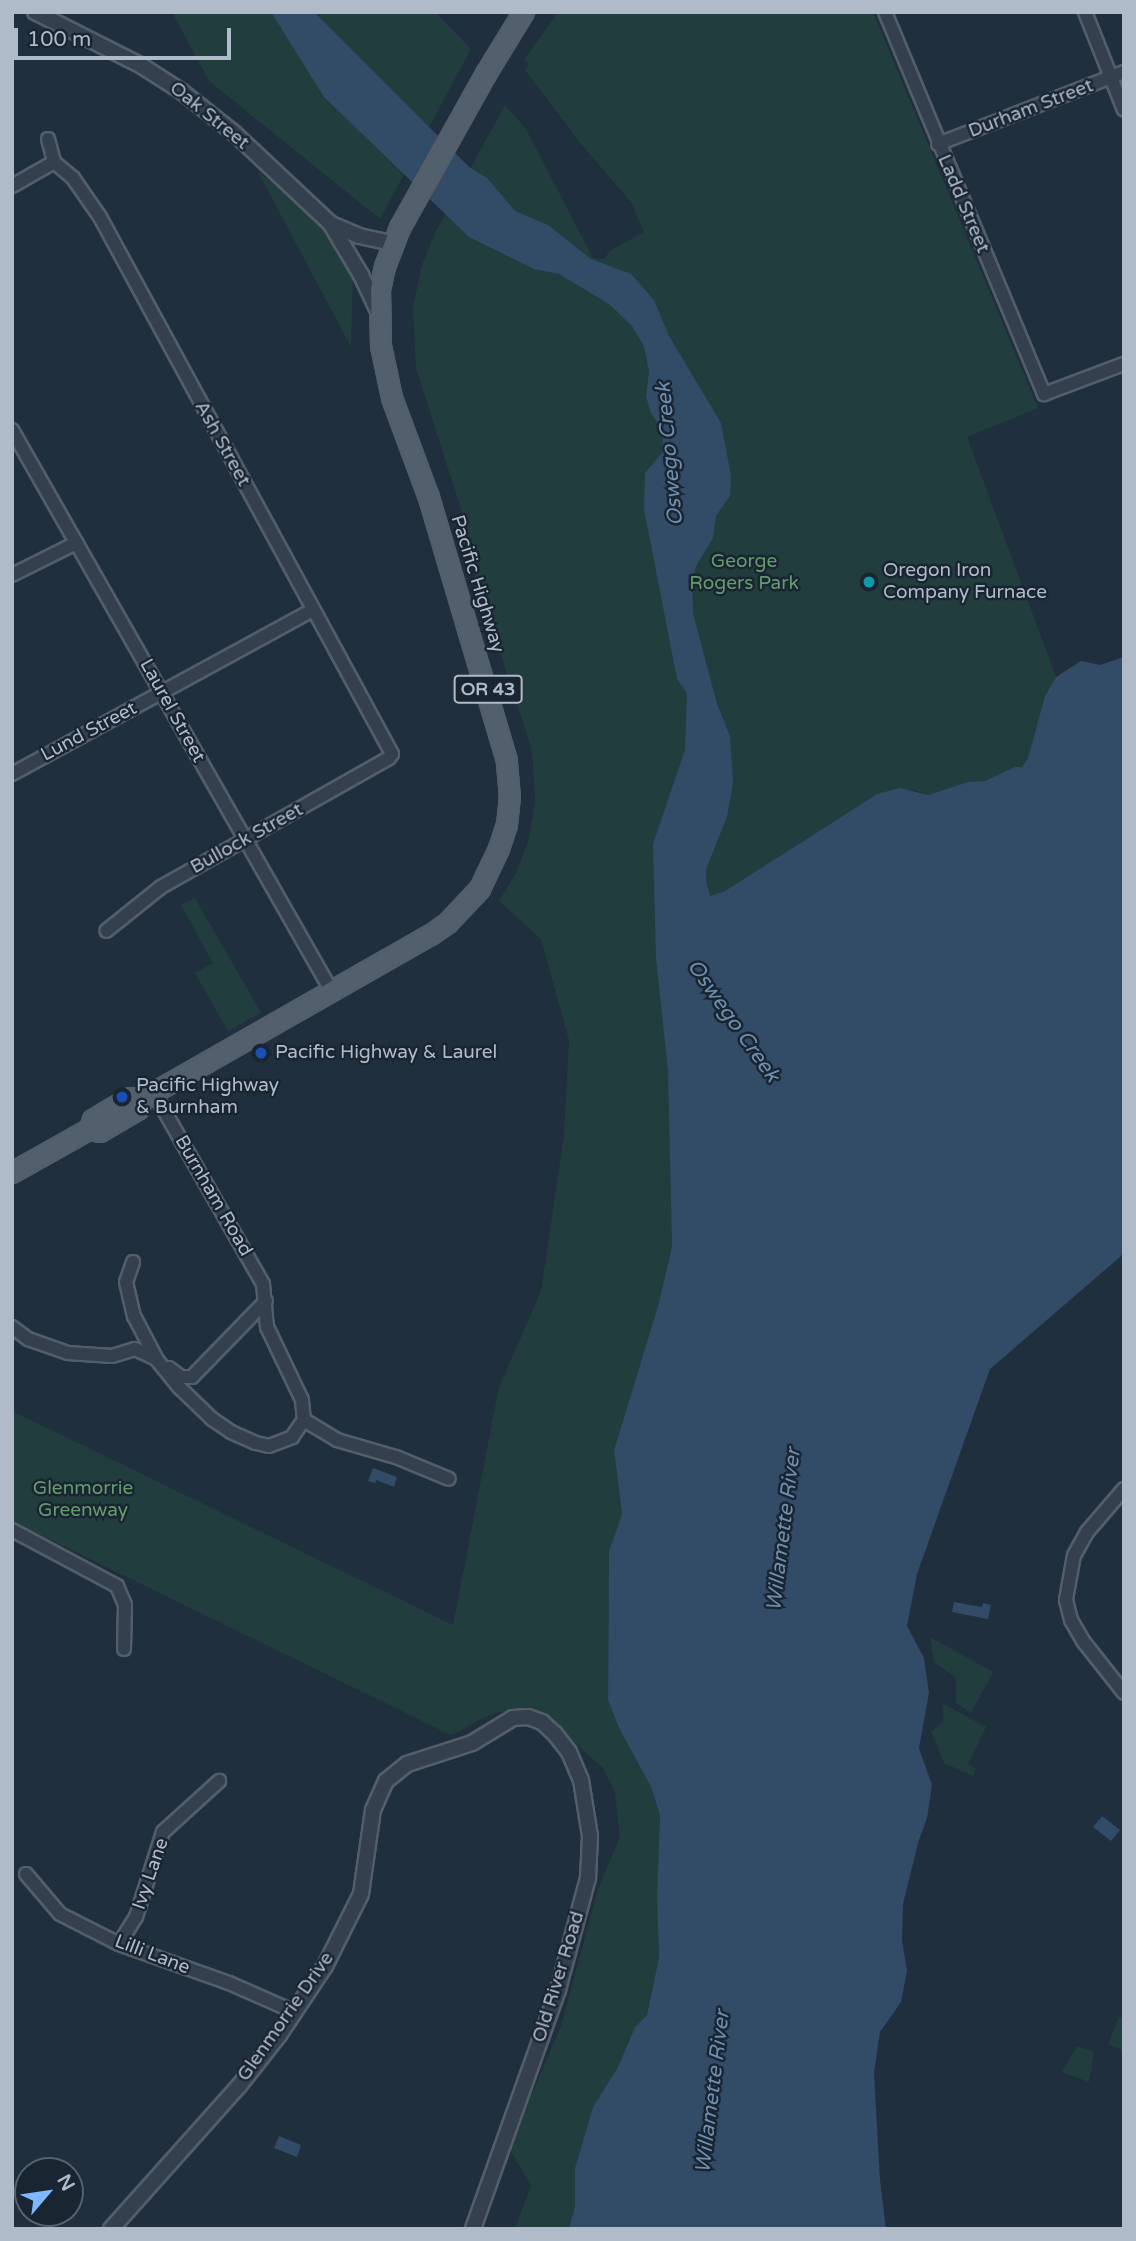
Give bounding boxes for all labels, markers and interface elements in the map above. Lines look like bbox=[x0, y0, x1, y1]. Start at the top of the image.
scale bar bbox=[18, 14, 234, 58]
text: 100 m bbox=[27, 27, 91, 52]
street label: Durham Street bbox=[965, 75, 1097, 143]
street label: Oak Street bbox=[165, 77, 253, 155]
street label: Ladd Street bbox=[932, 151, 994, 257]
water label: Oswego Creek bbox=[651, 381, 689, 527]
street label: Ash Street bbox=[189, 397, 255, 491]
street label: Pacific Highway bbox=[445, 512, 509, 656]
park label: George Rogers Park bbox=[689, 551, 799, 595]
place label: Oregon Iron Company Furnace bbox=[883, 560, 1047, 604]
marker: Oregon Iron Company Furnace bbox=[861, 574, 877, 590]
street label: Laurel Street bbox=[134, 655, 210, 767]
road number: OR 43 bbox=[453, 674, 523, 704]
street label: Lund Street bbox=[37, 697, 141, 767]
street label: Bullock Street bbox=[187, 799, 307, 879]
water label: Oswego Creek bbox=[681, 955, 785, 1087]
place label: Pacific Highway & Laurel bbox=[275, 1042, 497, 1064]
marker: Pacific Highway & Laurel bbox=[253, 1045, 269, 1061]
place label: Pacific Highway & Burnham bbox=[136, 1075, 279, 1119]
marker: Pacific Highway & Burnham bbox=[114, 1089, 130, 1105]
street label: Burnham Road bbox=[169, 1131, 257, 1261]
water label: Willamette River bbox=[762, 1447, 806, 1613]
park label: Glenmorrie Greenway bbox=[33, 1478, 133, 1522]
street label: Ivy Lane bbox=[128, 1835, 174, 1913]
street label: Old River Road bbox=[528, 1909, 590, 2045]
street label: Lilli Lane bbox=[111, 1930, 193, 1980]
street label: Glenmorrie Drive bbox=[233, 1948, 339, 2086]
water label: Willamette River bbox=[691, 2009, 735, 2175]
north arrow bbox=[14, 2157, 84, 2227]
text: N bbox=[52, 2171, 79, 2195]

